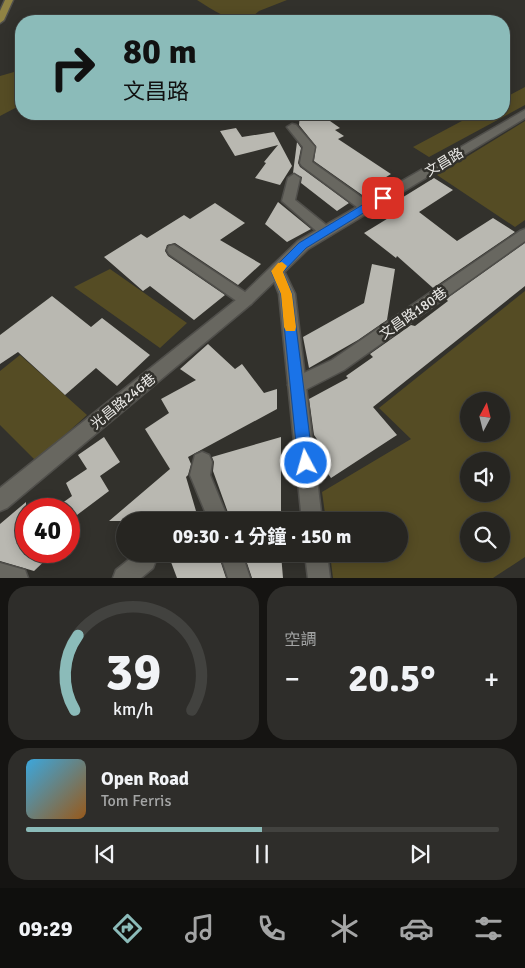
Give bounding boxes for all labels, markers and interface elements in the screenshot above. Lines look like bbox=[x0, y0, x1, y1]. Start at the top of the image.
text: 80 m bbox=[123, 30, 197, 73]
icon: right bbox=[40, 35, 105, 100]
text: 文昌路 bbox=[123, 78, 189, 105]
street label: 文昌路 bbox=[422, 144, 467, 181]
pin bbox=[362, 177, 404, 219]
icon: arrive bbox=[369, 184, 397, 212]
street label: 文昌路180巷 bbox=[376, 284, 450, 343]
street label: 光昌路246巷 bbox=[87, 370, 159, 433]
north arrow bbox=[460, 392, 510, 442]
map controls bbox=[460, 392, 510, 562]
position arrow bbox=[279, 436, 331, 488]
button: sound bbox=[460, 452, 510, 502]
speed limit sign: 40 bbox=[15, 498, 80, 563]
button: search bbox=[460, 512, 510, 562]
text: 09:30 · 1 分鐘 · 150 m bbox=[173, 525, 351, 549]
text: 空調 bbox=[285, 630, 317, 650]
text: 39 bbox=[105, 640, 161, 704]
text: 20.5° bbox=[348, 655, 436, 702]
text: − bbox=[285, 662, 300, 696]
text: + bbox=[484, 662, 499, 696]
text: km/h bbox=[113, 698, 153, 720]
text: Open Road bbox=[101, 767, 189, 791]
text: Tom Ferris bbox=[101, 791, 171, 811]
icon: previous bbox=[91, 840, 119, 868]
icon: pause bbox=[248, 840, 276, 868]
icon: next bbox=[406, 840, 434, 868]
icon: directions bbox=[110, 911, 145, 946]
icon: music bbox=[182, 911, 217, 946]
icon: phone bbox=[254, 911, 289, 946]
icon: climate bbox=[327, 911, 362, 946]
icon: car bbox=[399, 911, 434, 946]
icon: filters bbox=[471, 911, 506, 946]
text: 09:29 bbox=[19, 915, 73, 942]

